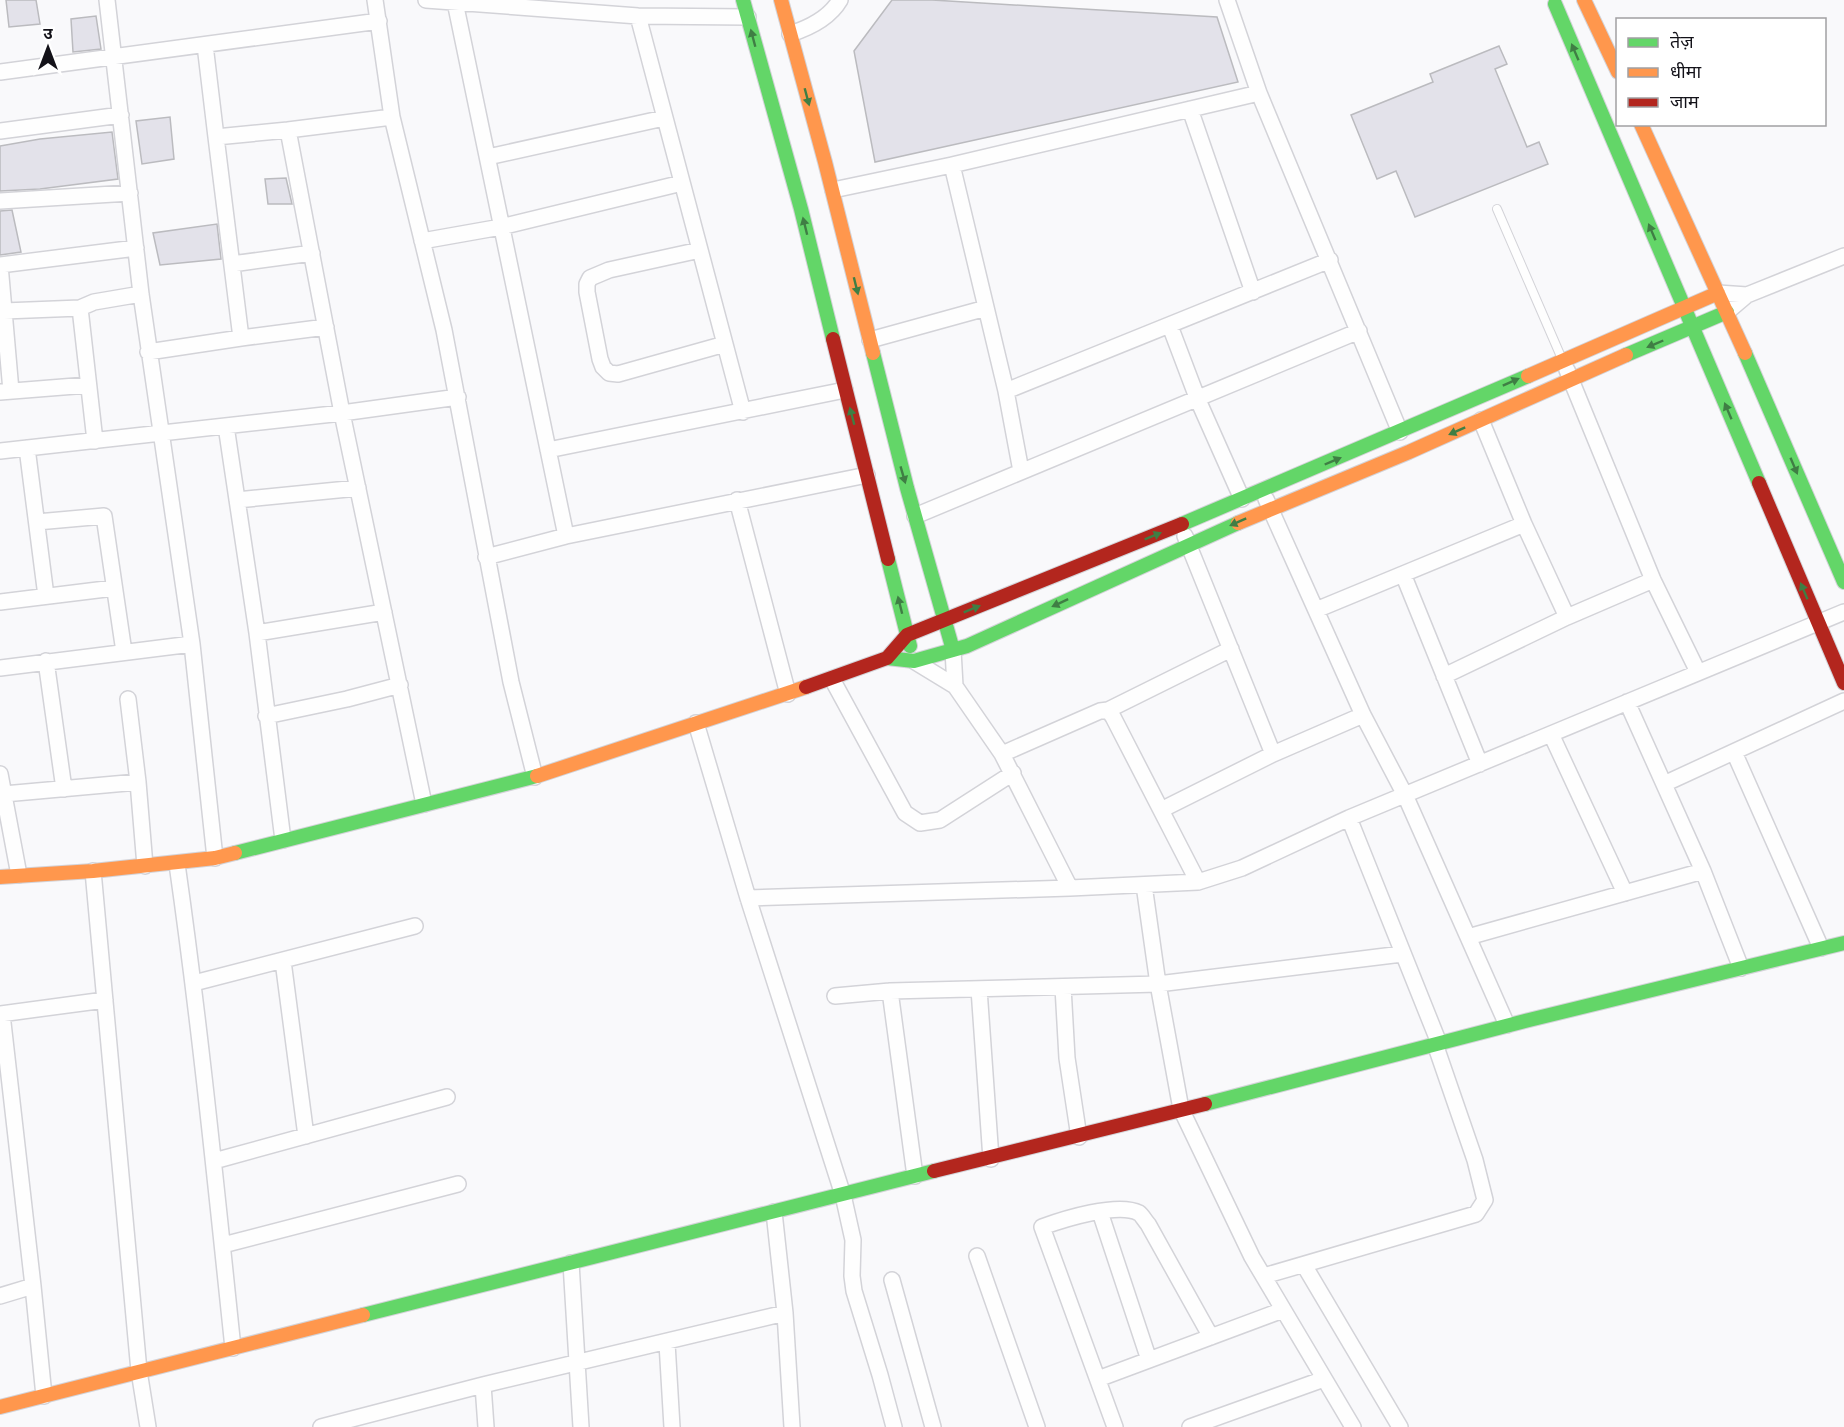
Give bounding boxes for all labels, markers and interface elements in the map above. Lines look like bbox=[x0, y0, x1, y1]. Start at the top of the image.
north arrow bbox=[18, 18, 78, 78]
legend bbox=[1616, 18, 1826, 126]
text: उ bbox=[43, 23, 53, 43]
one-way arrow bbox=[748, 29, 758, 47]
text: तेज़ bbox=[1670, 30, 1694, 53]
one-way arrow bbox=[1571, 44, 1580, 61]
text: धीमा bbox=[1670, 60, 1701, 83]
one-way arrow bbox=[803, 88, 813, 106]
text: जाम bbox=[1670, 90, 1700, 113]
one-way arrow bbox=[799, 217, 809, 236]
one-way arrow bbox=[1647, 222, 1657, 240]
one-way arrow bbox=[852, 277, 862, 295]
one-way arrow bbox=[1645, 339, 1663, 349]
one-way arrow bbox=[1503, 377, 1521, 387]
one-way arrow bbox=[1723, 402, 1732, 420]
one-way arrow bbox=[846, 407, 856, 425]
one-way arrow bbox=[1448, 426, 1465, 435]
one-way arrow bbox=[1324, 456, 1342, 465]
one-way arrow bbox=[1789, 457, 1798, 474]
one-way arrow bbox=[899, 466, 908, 484]
one-way arrow bbox=[1229, 518, 1247, 527]
one-way arrow bbox=[1144, 531, 1162, 540]
one-way arrow bbox=[1799, 581, 1809, 599]
one-way arrow bbox=[894, 595, 904, 614]
one-way arrow bbox=[1052, 598, 1069, 607]
one-way arrow bbox=[963, 604, 981, 613]

